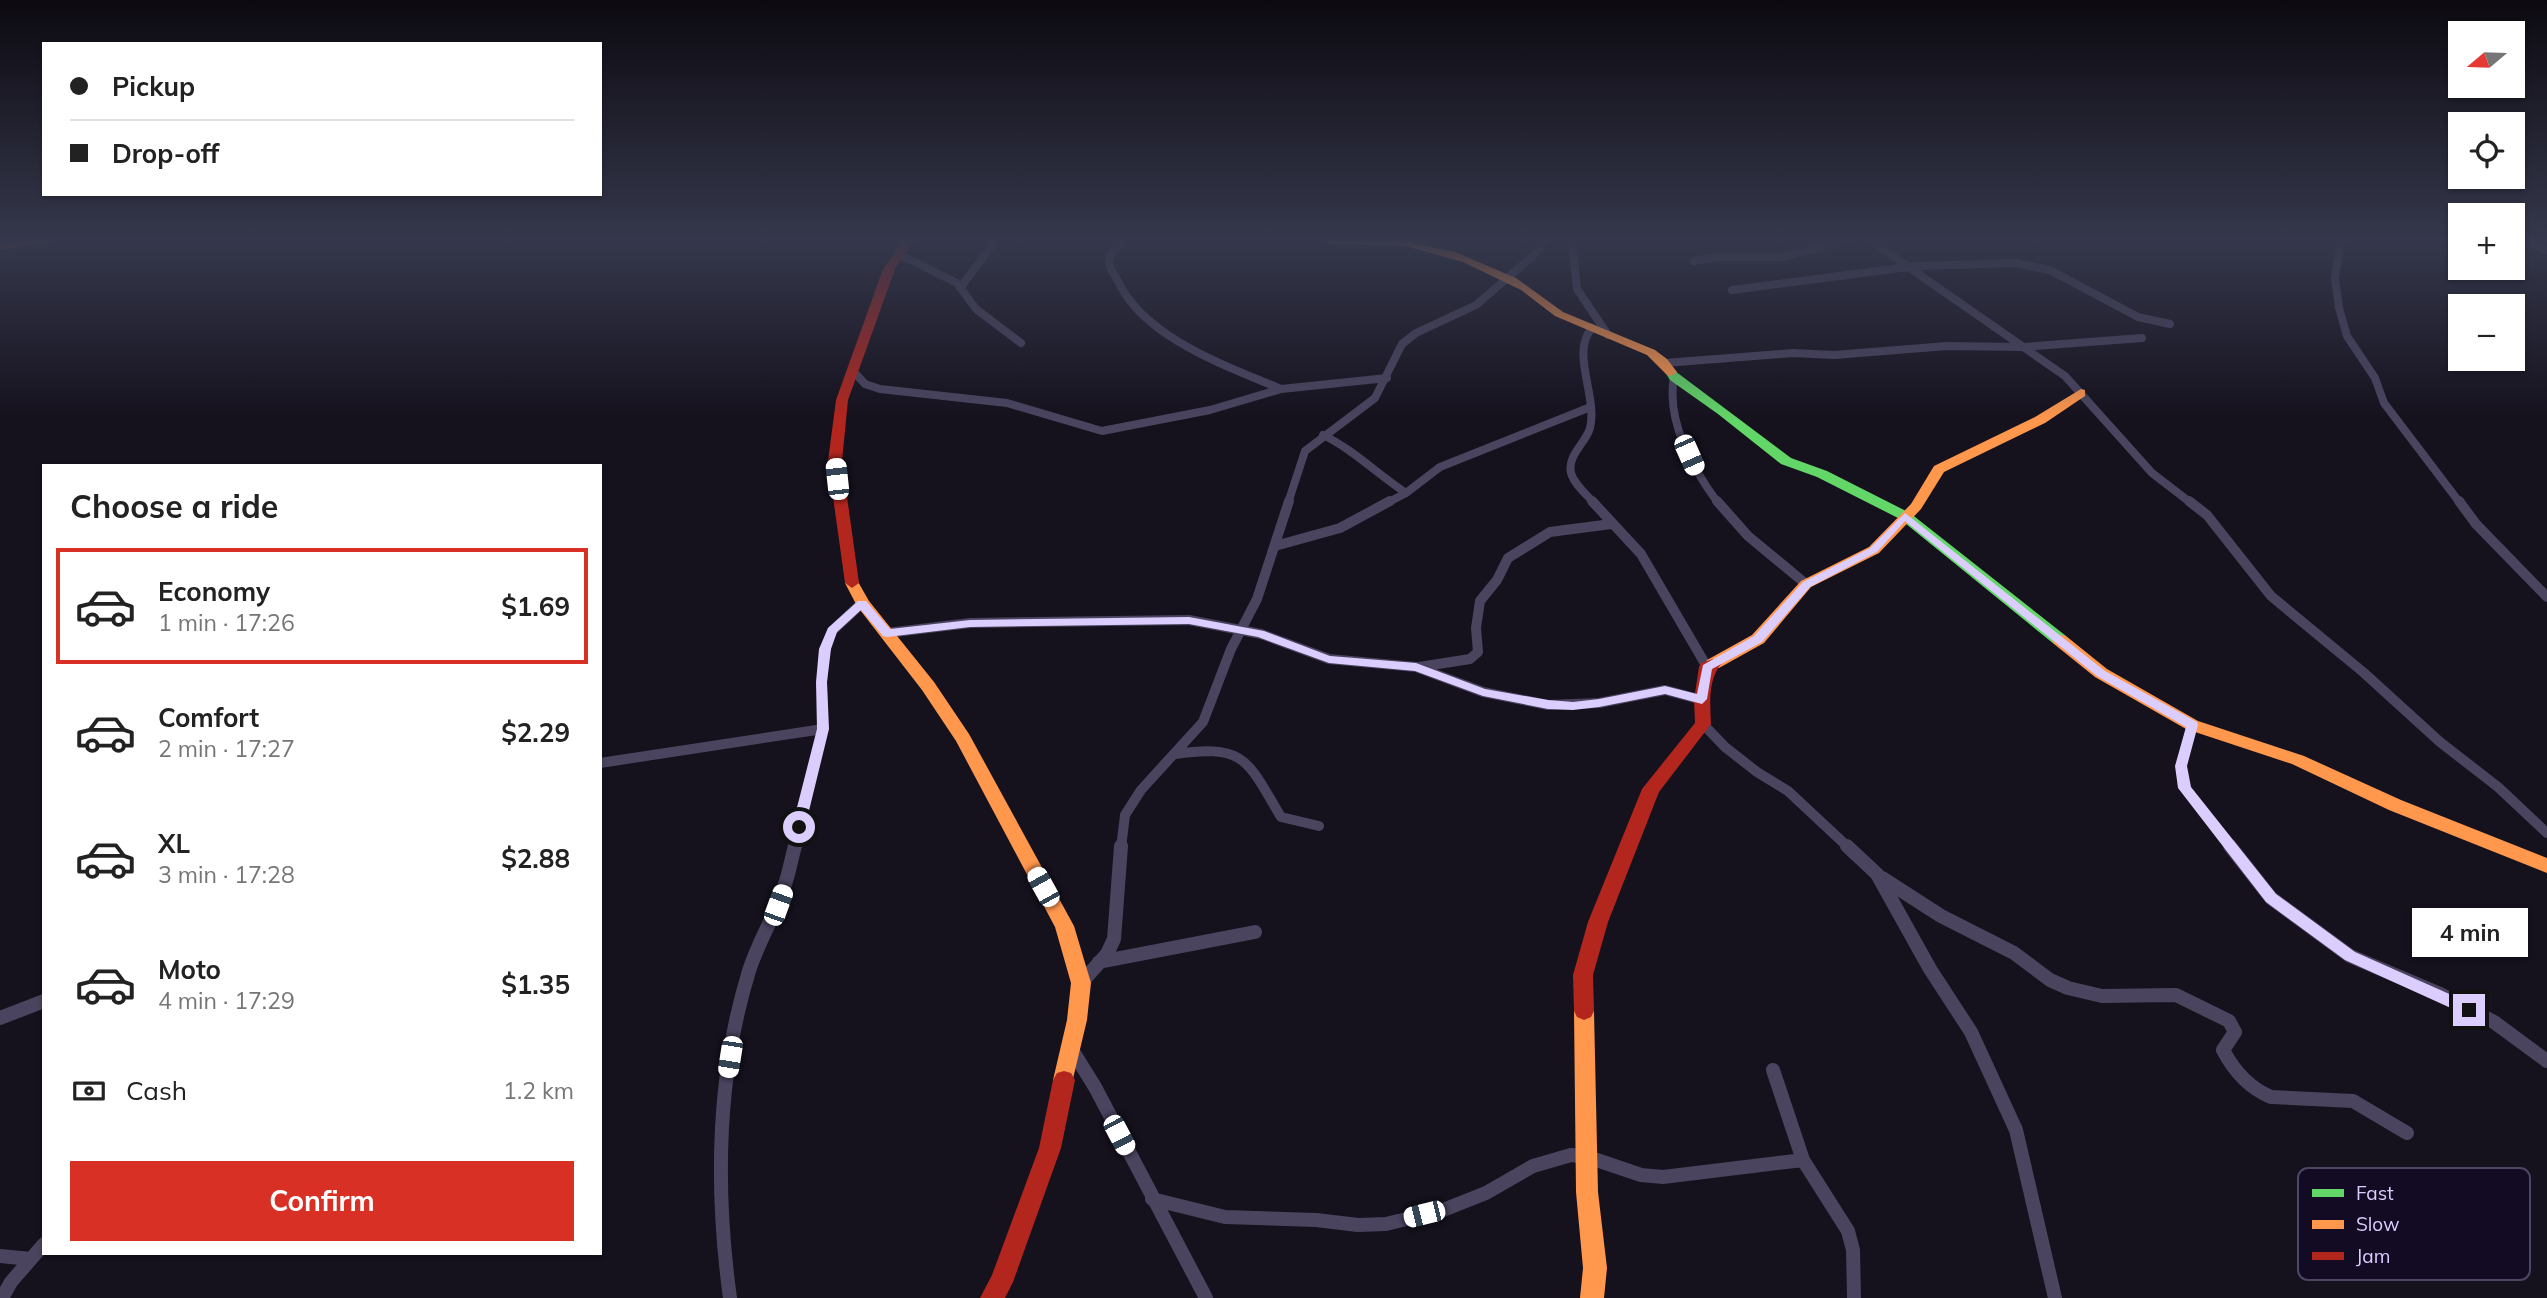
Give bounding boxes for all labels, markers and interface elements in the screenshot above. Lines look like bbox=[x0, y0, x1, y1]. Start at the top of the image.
north arrow bbox=[2448, 21, 2525, 98]
map controls bbox=[2448, 21, 2525, 371]
text: Pickup bbox=[112, 70, 195, 103]
button: locate bbox=[2448, 112, 2525, 189]
text: Drop-off bbox=[112, 137, 219, 170]
button: + bbox=[2448, 203, 2525, 280]
button: − bbox=[2448, 294, 2525, 371]
car bbox=[1671, 432, 1708, 478]
car bbox=[825, 457, 850, 501]
text: Choose a ride bbox=[70, 486, 278, 526]
icon: car bbox=[74, 575, 137, 638]
text: Economy bbox=[158, 575, 270, 608]
text: $1.69 bbox=[501, 590, 570, 623]
text: 1 min · 17:26 bbox=[158, 608, 295, 637]
icon: car bbox=[74, 701, 137, 764]
text: Comfort bbox=[158, 701, 259, 734]
text: $2.29 bbox=[501, 716, 570, 749]
text: 2 min · 17:27 bbox=[158, 734, 295, 763]
route start bbox=[783, 811, 815, 843]
icon: car bbox=[74, 827, 137, 890]
text: XL bbox=[158, 827, 190, 860]
text: $2.88 bbox=[501, 842, 570, 875]
text: 3 min · 17:28 bbox=[158, 860, 295, 889]
car bbox=[1024, 864, 1063, 910]
car bbox=[761, 882, 796, 928]
callout: 4 min bbox=[2411, 908, 2527, 958]
text: 4 min bbox=[2440, 918, 2500, 947]
icon: car bbox=[74, 953, 137, 1016]
text: Moto bbox=[158, 953, 221, 986]
text: $1.35 bbox=[501, 968, 570, 1001]
text: 4 min · 17:29 bbox=[158, 986, 295, 1015]
route end bbox=[2453, 994, 2485, 1026]
car bbox=[717, 1035, 744, 1079]
icon: cash bbox=[70, 1072, 108, 1110]
text: Cash bbox=[126, 1074, 187, 1107]
text: 1.2 km bbox=[503, 1076, 574, 1105]
car bbox=[1100, 1112, 1139, 1158]
button: Confirm bbox=[70, 1161, 574, 1241]
legend bbox=[2298, 1168, 2530, 1280]
text: Fast bbox=[2356, 1181, 2394, 1205]
car bbox=[1402, 1199, 1447, 1229]
text: Slow bbox=[2356, 1212, 2400, 1236]
text: Jam bbox=[2356, 1244, 2390, 1268]

